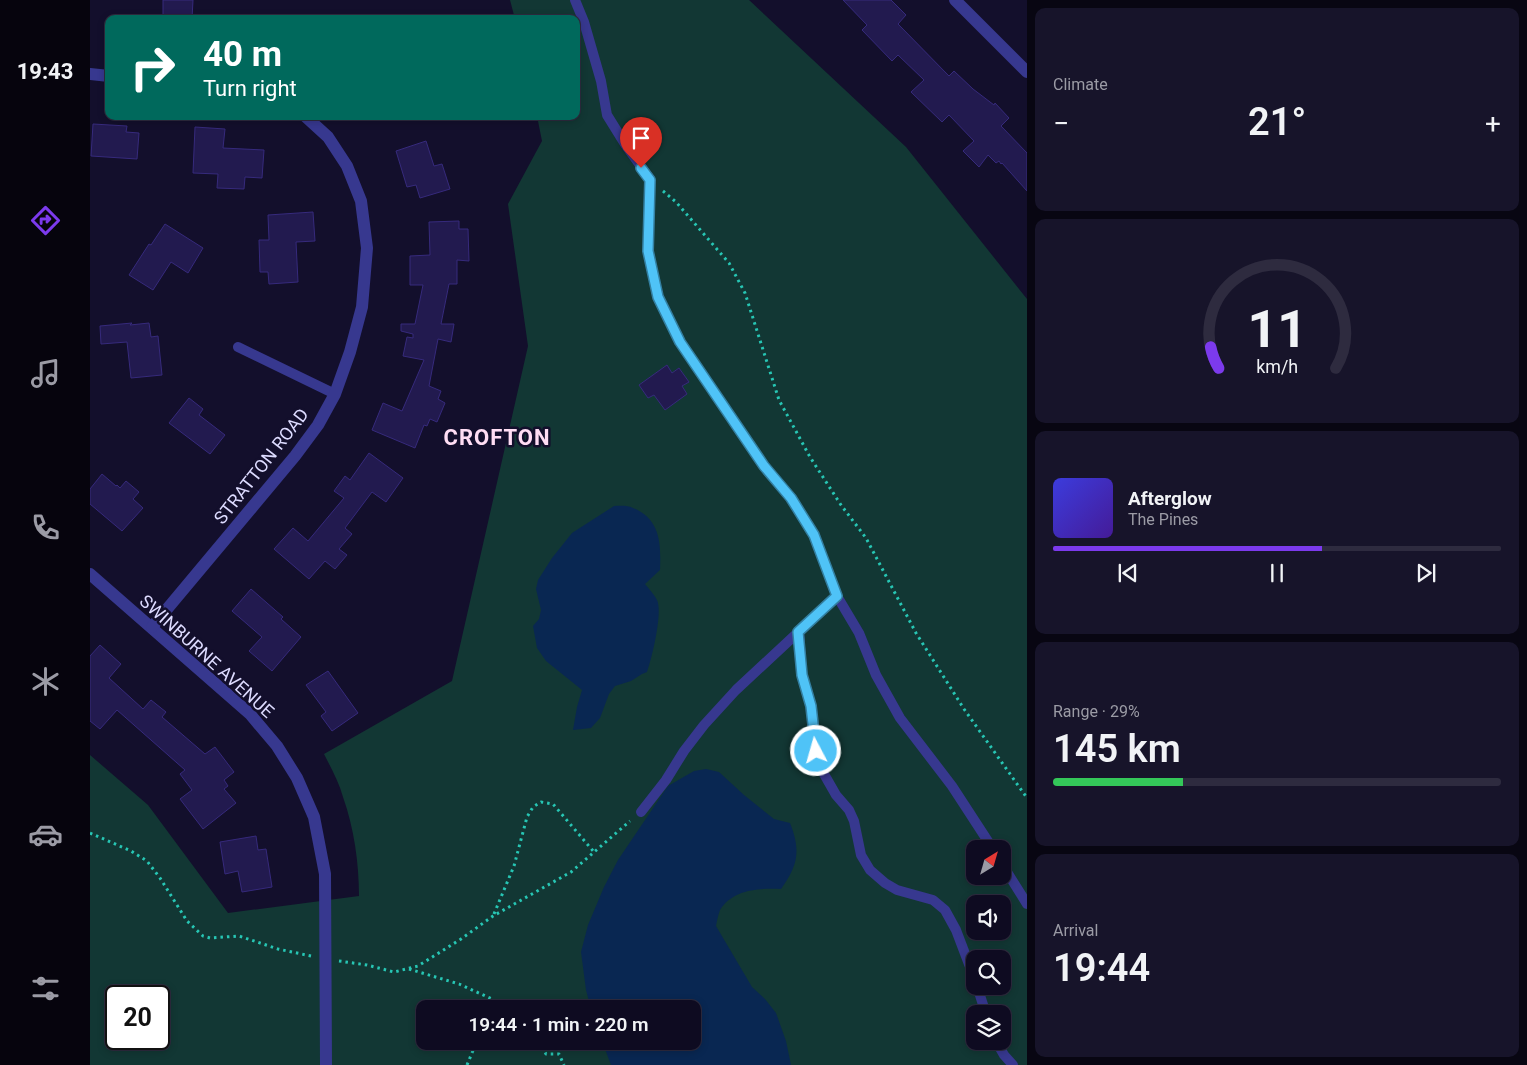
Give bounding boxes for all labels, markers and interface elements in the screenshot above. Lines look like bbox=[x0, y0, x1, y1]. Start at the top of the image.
text: 40 m bbox=[203, 34, 282, 75]
icon: right bbox=[120, 35, 185, 100]
text: 19:43 bbox=[17, 59, 73, 84]
text: Climate bbox=[1053, 75, 1108, 94]
text: Turn right bbox=[203, 76, 297, 101]
text: 21° bbox=[1248, 100, 1306, 144]
text: − bbox=[1053, 107, 1069, 140]
text: + bbox=[1485, 107, 1501, 140]
pin bbox=[620, 117, 662, 168]
icon: arrive bbox=[627, 124, 655, 152]
icon: directions bbox=[28, 203, 63, 238]
text: 11 bbox=[1247, 299, 1307, 360]
icon: music bbox=[28, 356, 63, 391]
text: km/h bbox=[1256, 356, 1298, 377]
street label: STRATTON ROAD bbox=[209, 404, 313, 528]
district label: CROFTON bbox=[444, 425, 550, 450]
text: Afterglow bbox=[1128, 487, 1212, 510]
icon: phone bbox=[28, 510, 63, 545]
text: The Pines bbox=[1128, 510, 1198, 529]
icon: previous bbox=[1114, 559, 1142, 587]
icon: pause bbox=[1263, 559, 1291, 587]
icon: next bbox=[1412, 559, 1440, 587]
street label: SWINBURNE AVENUE bbox=[136, 590, 278, 722]
icon: climate bbox=[28, 664, 63, 699]
text: Range · 29% bbox=[1053, 702, 1140, 721]
position arrow bbox=[789, 724, 841, 776]
text: 145 km bbox=[1053, 727, 1181, 771]
icon: car bbox=[28, 817, 63, 852]
north arrow bbox=[966, 840, 1011, 885]
map controls bbox=[966, 840, 1011, 1050]
button: sound bbox=[966, 895, 1011, 940]
text: Arrival bbox=[1053, 921, 1098, 940]
text: 19:44 bbox=[1053, 946, 1150, 990]
button: search bbox=[966, 950, 1011, 995]
icon: filters bbox=[28, 971, 63, 1006]
speed limit sign: 20 bbox=[105, 985, 170, 1050]
button: layers bbox=[966, 1005, 1011, 1050]
text: 19:44 · 1 min · 220 m bbox=[468, 1013, 649, 1036]

